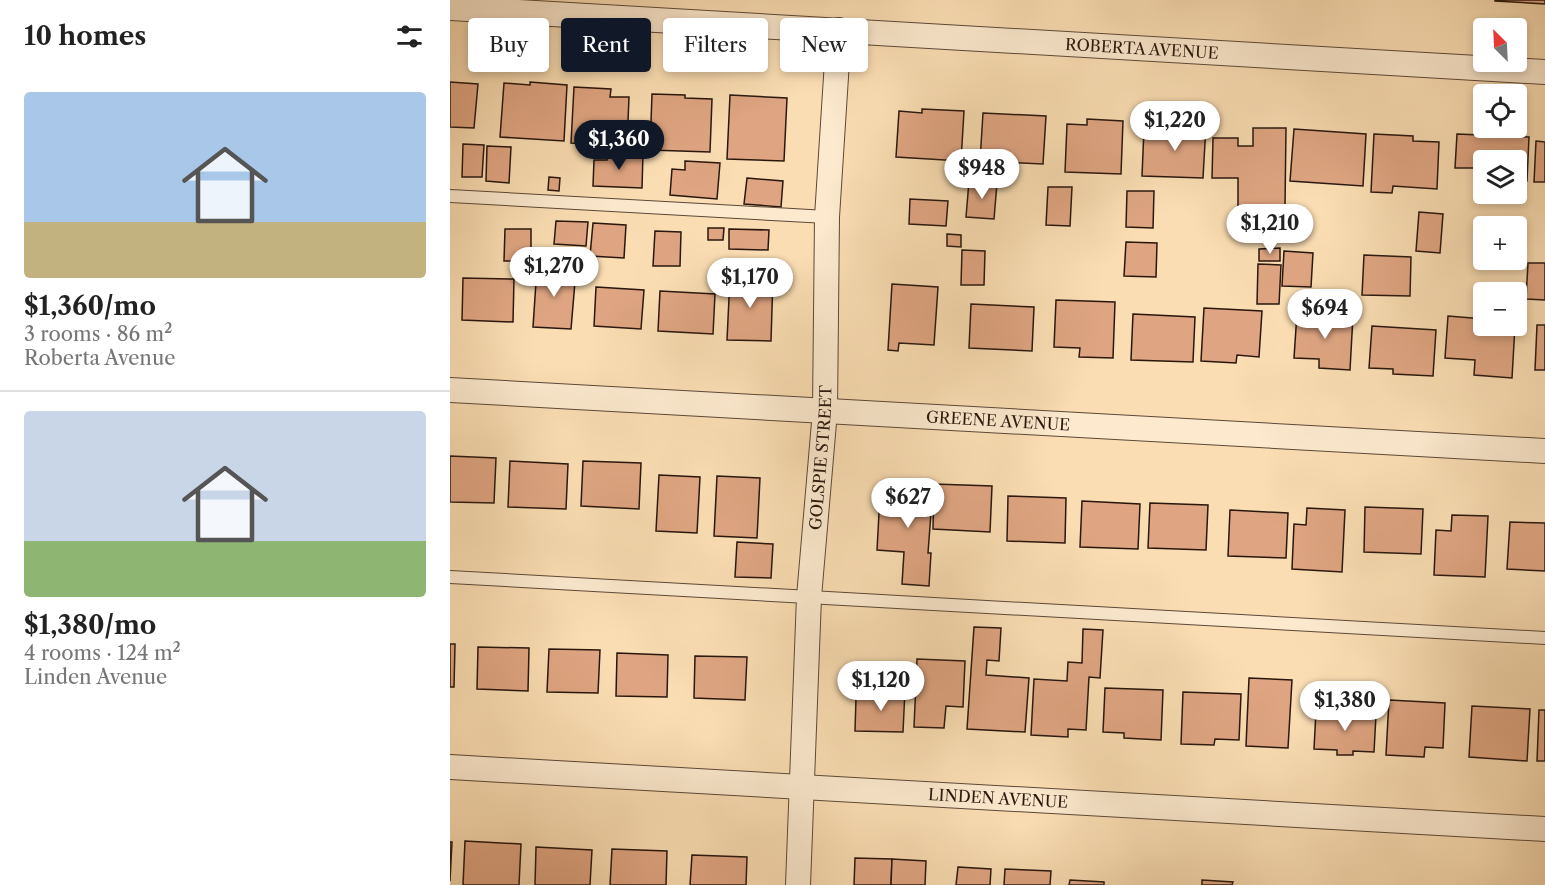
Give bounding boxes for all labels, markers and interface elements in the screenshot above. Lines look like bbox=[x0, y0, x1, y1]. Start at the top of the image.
chip: Buy bbox=[468, 18, 549, 72]
chip: Rent bbox=[561, 18, 651, 72]
chip: Filters bbox=[663, 18, 768, 72]
chip: New bbox=[780, 18, 868, 72]
north arrow bbox=[1473, 18, 1527, 72]
map controls bbox=[1473, 18, 1527, 336]
text: 10 homes bbox=[24, 20, 146, 52]
icon: filters bbox=[393, 20, 426, 53]
street label: ROBERTA AVENUE bbox=[1065, 34, 1219, 63]
button: locate bbox=[1473, 84, 1527, 138]
pin: $1,220 bbox=[1126, 101, 1224, 152]
text: $1,220 bbox=[1144, 108, 1206, 132]
pin: $1,360 bbox=[570, 120, 668, 171]
text: $1,360 bbox=[588, 127, 650, 151]
icon: home bbox=[171, 131, 279, 239]
pin: $948 bbox=[946, 149, 1018, 200]
button: layers bbox=[1473, 150, 1527, 204]
text: $948 bbox=[958, 156, 1006, 180]
pin: $1,210 bbox=[1221, 204, 1319, 255]
text: $1,210 bbox=[1240, 211, 1300, 235]
button: + bbox=[1473, 216, 1527, 270]
pin: $1,270 bbox=[505, 247, 603, 298]
text: $1,270 bbox=[524, 254, 584, 278]
pin: $1,170 bbox=[701, 258, 799, 309]
text: $1,170 bbox=[721, 265, 779, 289]
button: − bbox=[1473, 282, 1527, 336]
pin: $694 bbox=[1289, 289, 1361, 340]
text: $1,360/mo bbox=[24, 290, 156, 322]
text: $694 bbox=[1302, 296, 1348, 320]
text: 3 rooms · 86 m² bbox=[24, 322, 172, 346]
text: Roberta Avenue bbox=[24, 346, 175, 370]
street label: GOLSPIE STREET bbox=[805, 385, 835, 531]
street label: GREENE AVENUE bbox=[926, 407, 1071, 435]
icon: home bbox=[171, 450, 279, 558]
pin: $627 bbox=[872, 478, 944, 529]
text: $627 bbox=[885, 485, 931, 509]
text: $1,380/mo bbox=[24, 609, 156, 641]
text: 4 rooms · 124 m² bbox=[24, 641, 181, 665]
pin: $1,120 bbox=[832, 661, 930, 712]
text: Linden Avenue bbox=[24, 665, 167, 689]
text: $1,120 bbox=[851, 668, 911, 692]
pin: $1,380 bbox=[1296, 681, 1394, 732]
text: $1,380 bbox=[1314, 688, 1376, 712]
street label: LINDEN AVENUE bbox=[928, 784, 1069, 812]

